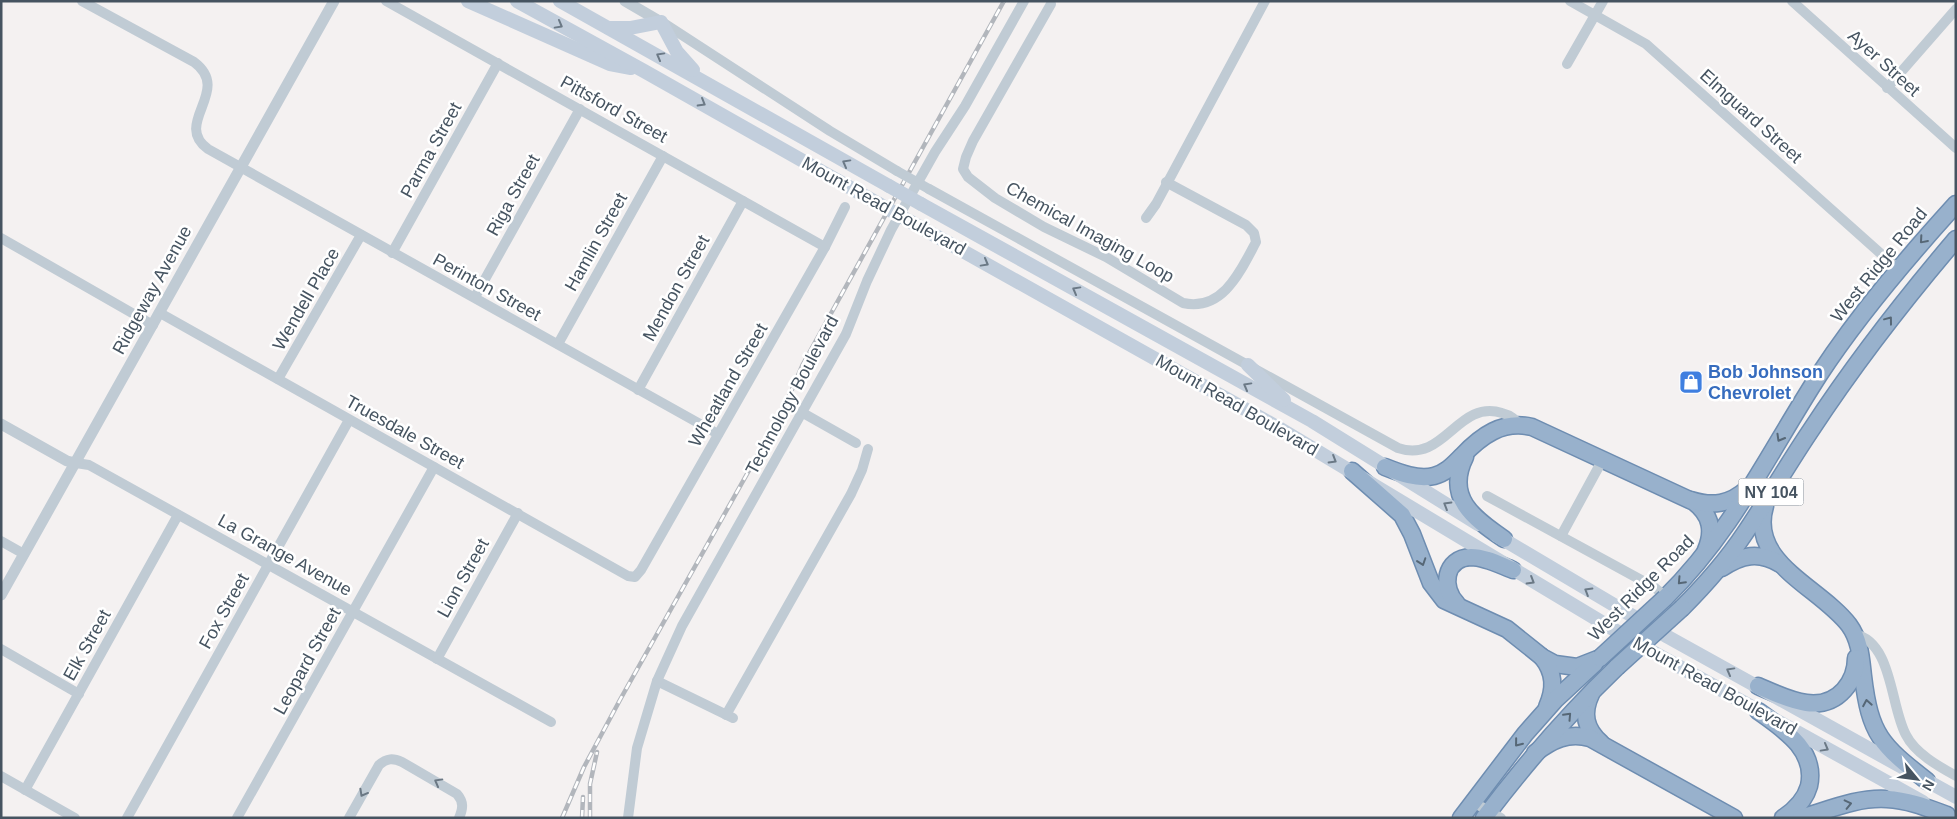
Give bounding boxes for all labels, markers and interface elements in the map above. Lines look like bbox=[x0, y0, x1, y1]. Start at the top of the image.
one-way arrow bbox=[554, 18, 563, 28]
street label: Ayer Street bbox=[1844, 26, 1924, 100]
one-way arrow bbox=[656, 53, 665, 63]
street label: Elmguard Street bbox=[1696, 65, 1806, 167]
street label: Pittsford Street bbox=[557, 71, 671, 147]
one-way arrow bbox=[696, 97, 705, 107]
street label: Parma Street bbox=[397, 99, 465, 201]
street label: Riga Street bbox=[482, 151, 544, 239]
street label: Mount Read Boulevard bbox=[799, 153, 969, 259]
one-way arrow bbox=[843, 159, 852, 169]
street label: Chemical Imaging Loop bbox=[1002, 177, 1178, 287]
street label: Hamlin Street bbox=[561, 189, 631, 295]
street label: West Ridge Road bbox=[1827, 204, 1931, 326]
street label: Ridgeway Avenue bbox=[108, 222, 196, 358]
street label: Mendon Street bbox=[639, 232, 713, 344]
one-way arrow bbox=[1920, 235, 1929, 244]
street label: Wendell Place bbox=[269, 244, 343, 354]
street label: Perinton Street bbox=[430, 249, 544, 325]
one-way arrow bbox=[979, 257, 988, 267]
one-way arrow bbox=[1072, 286, 1081, 296]
street label: Technology Boulevard bbox=[742, 312, 842, 478]
one-way arrow bbox=[1883, 317, 1891, 326]
street label: Wheatland Street bbox=[685, 320, 771, 450]
street label: Mount Read Boulevard bbox=[1152, 350, 1322, 460]
place label: Bob Johnson Chevrolet bbox=[1708, 362, 1823, 403]
shop icon: Bob Johnson Chevrolet bbox=[1678, 369, 1704, 395]
one-way arrow bbox=[1244, 382, 1253, 392]
street label: Truesdale Street bbox=[342, 391, 468, 473]
one-way arrow bbox=[1776, 433, 1786, 442]
one-way arrow bbox=[1328, 453, 1337, 463]
road number: NY 104 bbox=[1738, 478, 1804, 506]
one-way arrow bbox=[1443, 501, 1452, 511]
street label: La Grange Avenue bbox=[215, 510, 355, 600]
street label: West Ridge Road bbox=[1584, 531, 1698, 645]
street label: Lion Street bbox=[433, 535, 493, 621]
one-way arrow bbox=[1416, 558, 1426, 566]
street label: Fox Street bbox=[195, 570, 253, 652]
one-way arrow bbox=[1526, 574, 1535, 584]
one-way arrow bbox=[1678, 576, 1687, 585]
one-way arrow bbox=[1585, 588, 1594, 597]
street label: Leopard Street bbox=[269, 604, 345, 718]
street label: Elk Street bbox=[59, 606, 115, 684]
street label: Mount Read Boulevard bbox=[1630, 633, 1800, 739]
one-way arrow bbox=[1726, 667, 1735, 677]
one-way arrow bbox=[1863, 699, 1873, 708]
one-way arrow bbox=[1562, 713, 1571, 722]
one-way arrow bbox=[1515, 737, 1523, 746]
one-way arrow bbox=[1819, 742, 1828, 752]
north arrow bbox=[1892, 754, 1942, 804]
text: N bbox=[1919, 777, 1938, 794]
one-way arrow bbox=[434, 778, 443, 788]
one-way arrow bbox=[359, 788, 369, 797]
one-way arrow bbox=[1843, 799, 1852, 810]

